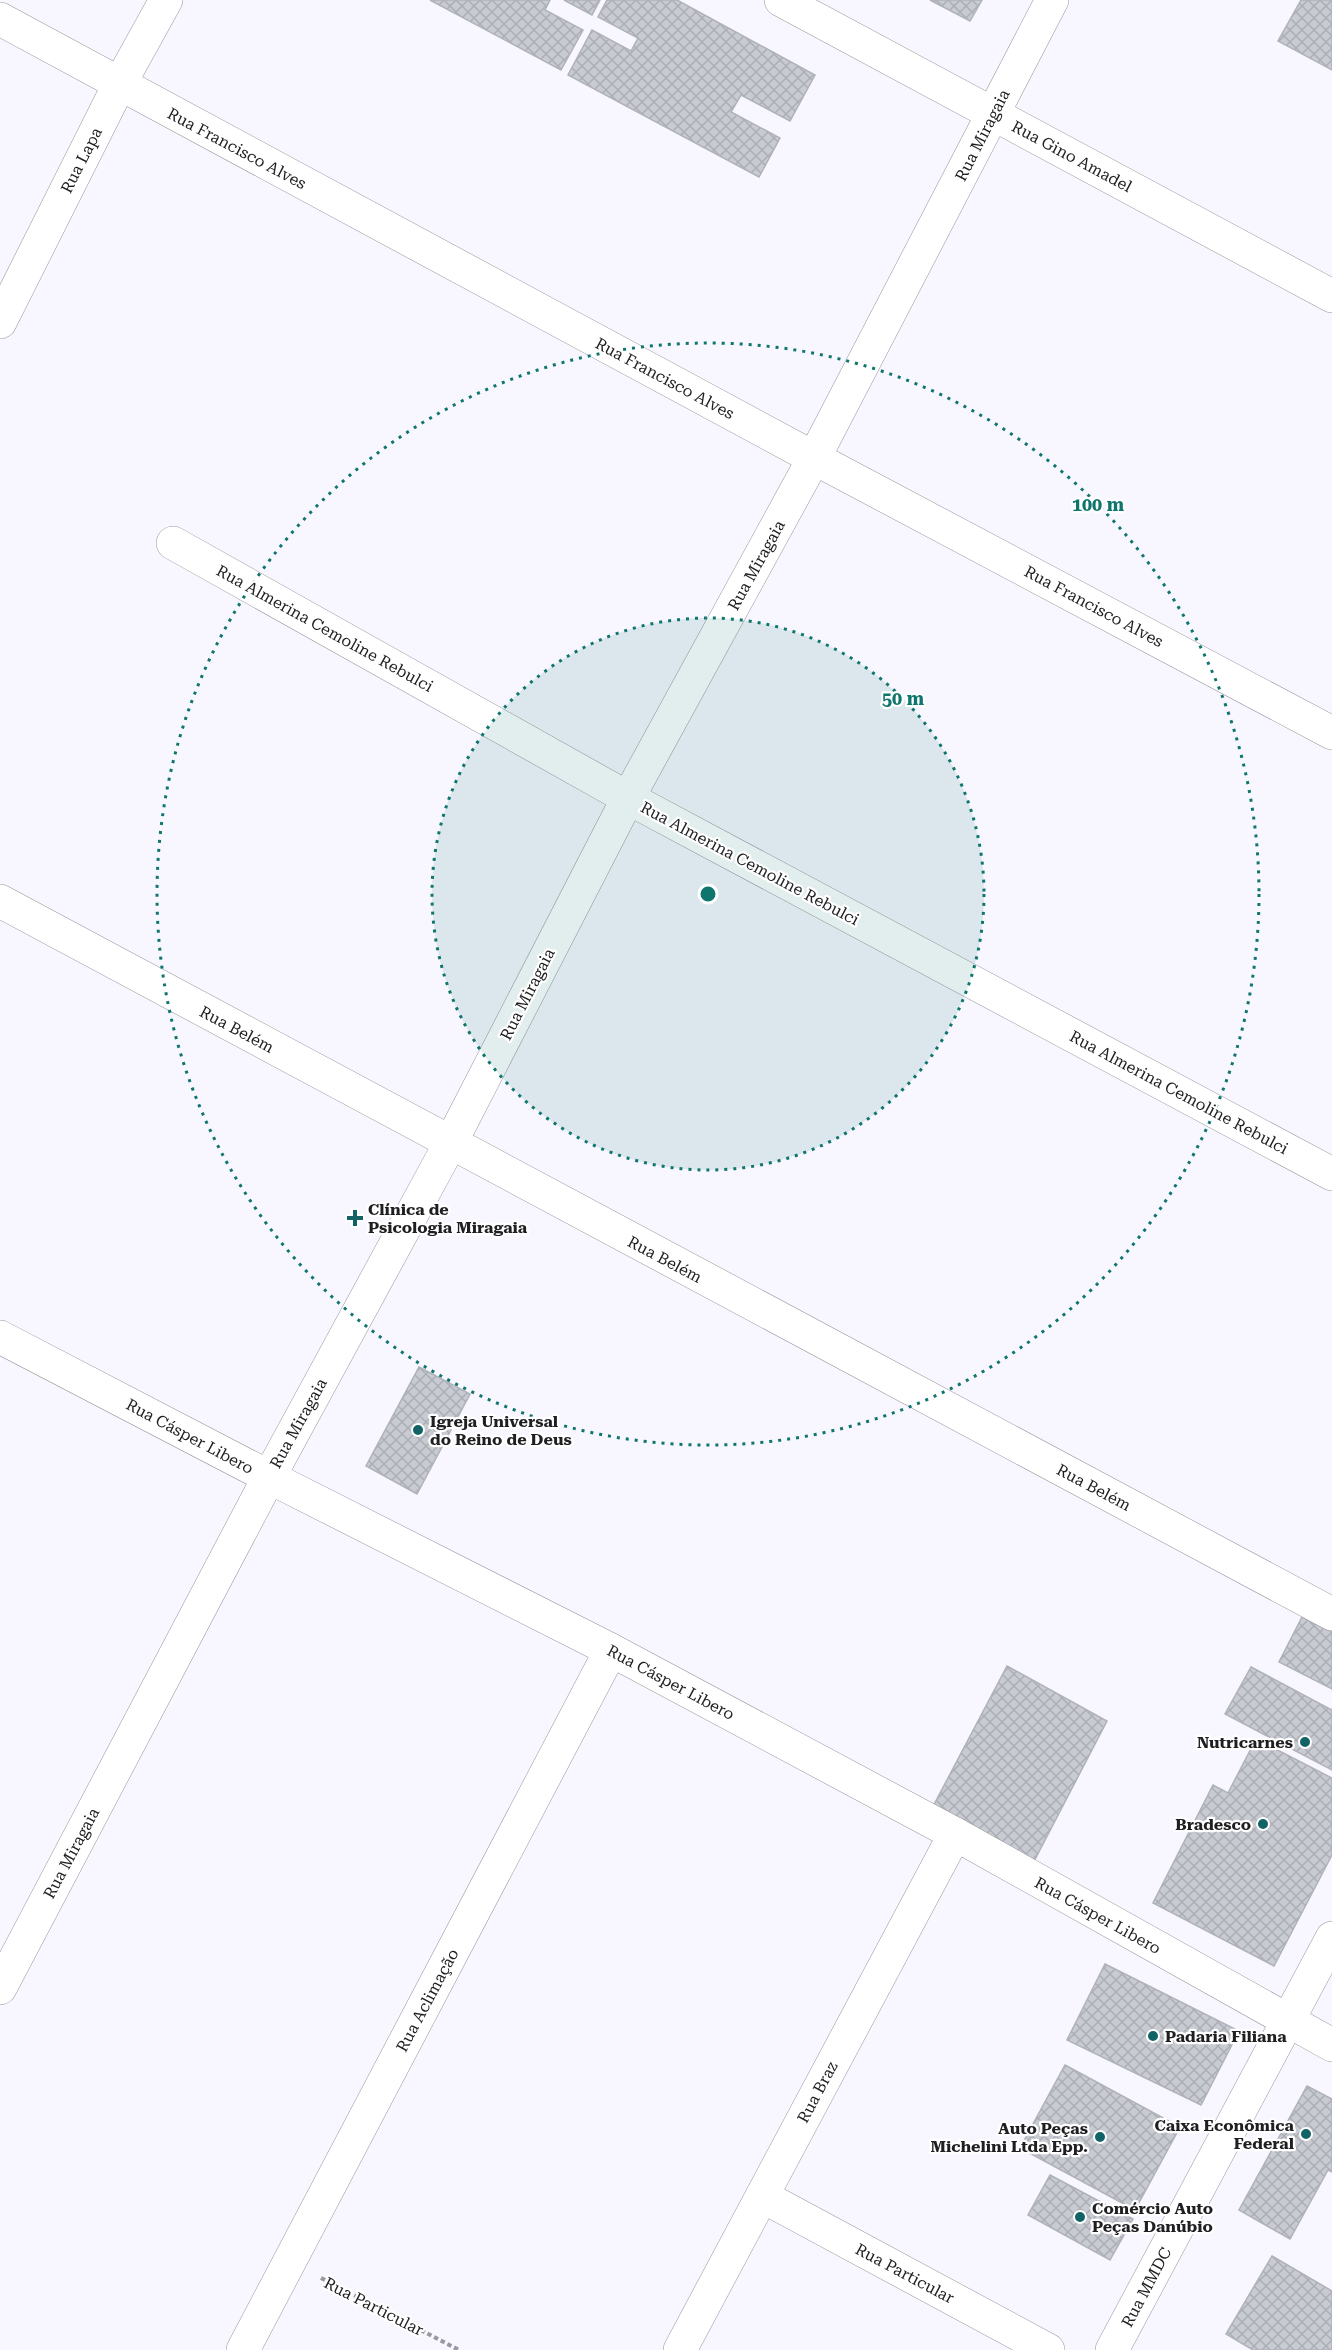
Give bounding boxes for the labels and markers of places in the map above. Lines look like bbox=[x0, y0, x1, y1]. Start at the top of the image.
centre of rings bbox=[698, 884, 718, 904]
place label: Clínica de Psicologia Miragaia bbox=[368, 1200, 528, 1237]
marker: Clínica de Psicologia Miragaia bbox=[346, 1209, 364, 1227]
place label: Igreja Universal do Reino de Deus bbox=[430, 1412, 572, 1449]
marker: Igreja Universal do Reino de Deus bbox=[411, 1423, 425, 1437]
place label: Nutricarnes bbox=[1197, 1733, 1293, 1752]
marker: Nutricarnes bbox=[1298, 1735, 1312, 1749]
place label: Bradesco bbox=[1175, 1815, 1251, 1834]
marker: Bradesco bbox=[1256, 1817, 1270, 1831]
place label: Padaria Filiana bbox=[1165, 2027, 1287, 2046]
marker: Padaria Filiana bbox=[1146, 2029, 1160, 2043]
place label: Caixa Econômica Federal bbox=[1155, 2116, 1295, 2153]
place label: Auto Peças Michelini Ltda Epp. bbox=[930, 2119, 1088, 2156]
marker: Caixa Econômica Federal bbox=[1299, 2127, 1313, 2141]
marker: Auto Peças Michelini Ltda Epp. bbox=[1093, 2130, 1107, 2144]
place label: Comércio Auto Peças Danúbio bbox=[1092, 2199, 1213, 2236]
marker: Comércio Auto Peças Danúbio bbox=[1073, 2210, 1087, 2224]

